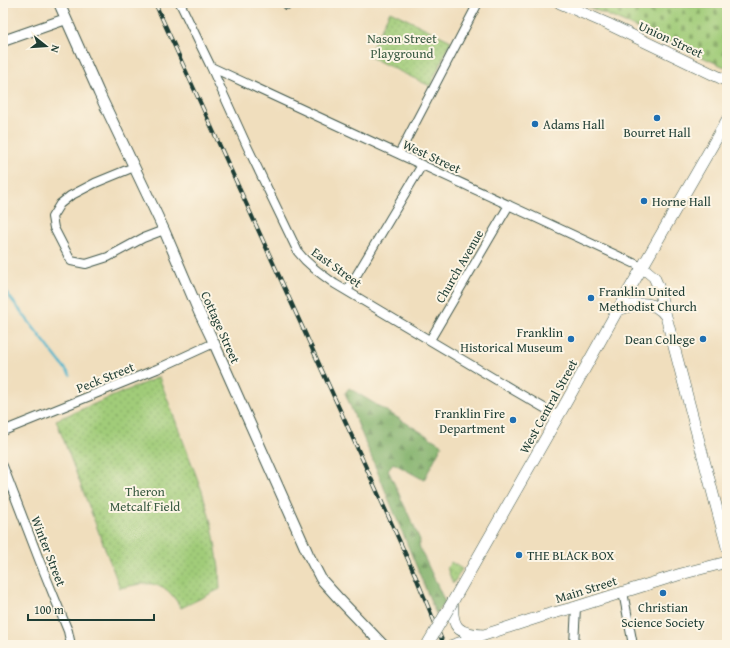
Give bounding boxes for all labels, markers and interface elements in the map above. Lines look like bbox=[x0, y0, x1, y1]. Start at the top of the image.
street label: Union Street bbox=[635, 16, 707, 63]
north arrow bbox=[26, 26, 66, 66]
park label: Nason Street Playground bbox=[367, 29, 437, 63]
text: N bbox=[47, 43, 64, 55]
marker: Bourret Hall bbox=[652, 113, 662, 123]
place label: Adams Hall bbox=[543, 115, 605, 134]
marker: Adams Hall bbox=[530, 119, 540, 129]
place label: Bourret Hall bbox=[623, 123, 691, 142]
street label: West Street bbox=[400, 135, 464, 178]
place label: Horne Hall bbox=[652, 192, 711, 211]
marker: Horne Hall bbox=[639, 196, 649, 206]
street label: Church Avenue bbox=[431, 226, 488, 307]
street label: East Street bbox=[308, 243, 366, 292]
place label: Franklin United Methodist Church bbox=[599, 282, 698, 316]
street label: Cottage Street bbox=[196, 288, 245, 367]
marker: Franklin United Methodist Church bbox=[586, 293, 596, 303]
place label: Franklin Historical Museum bbox=[460, 323, 564, 357]
place label: Dean College bbox=[625, 330, 695, 349]
marker: Franklin Historical Museum bbox=[566, 334, 576, 344]
marker: Dean College bbox=[698, 334, 708, 344]
street label: West Central Street bbox=[515, 355, 582, 457]
street label: Peck Street bbox=[73, 357, 137, 398]
place label: Franklin Fire Department bbox=[435, 404, 505, 438]
marker: Franklin Fire Department bbox=[508, 415, 518, 425]
park label: Theron Metcalf Field bbox=[110, 482, 180, 516]
street label: Winter Street bbox=[26, 513, 71, 589]
place label: THE BLACK BOX bbox=[527, 546, 614, 565]
marker: THE BLACK BOX bbox=[514, 550, 524, 560]
street label: Main Street bbox=[553, 571, 620, 608]
marker: Christian Science Society bbox=[658, 588, 668, 598]
scale bar bbox=[28, 596, 154, 622]
place label: Christian Science Society bbox=[621, 598, 705, 632]
text: 100 m bbox=[34, 601, 64, 618]

